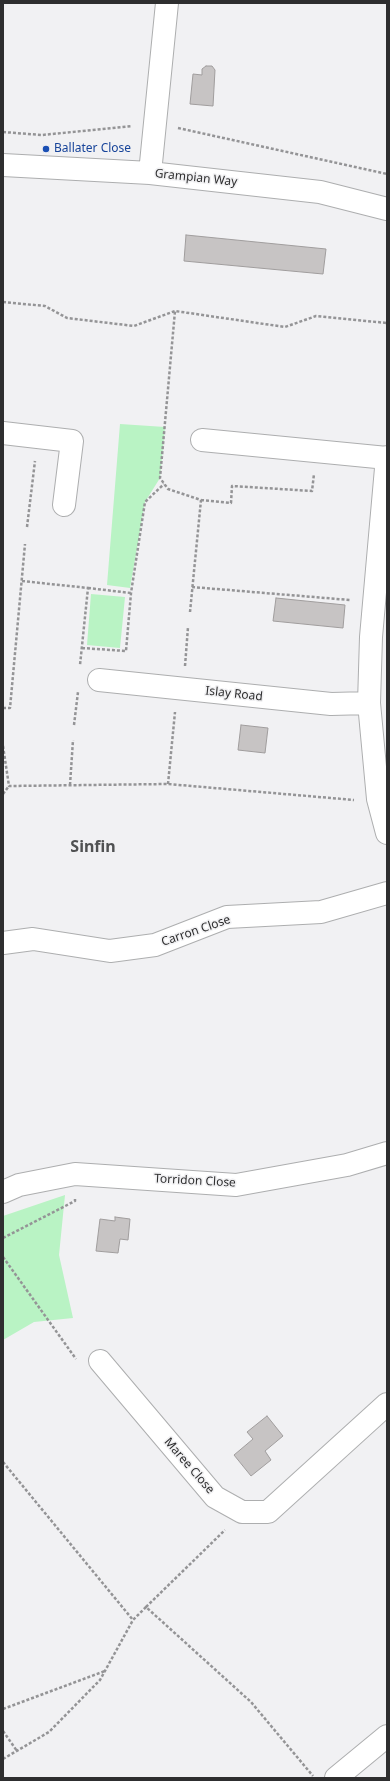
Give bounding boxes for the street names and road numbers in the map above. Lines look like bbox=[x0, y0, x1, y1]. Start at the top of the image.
street label: Grampian Way bbox=[154, 167, 238, 189]
street label: Islay Road bbox=[205, 684, 263, 704]
street label: Carron Close bbox=[160, 912, 232, 950]
street label: Torridon Close bbox=[154, 1172, 236, 1190]
street label: Maree Close bbox=[161, 1435, 217, 1497]

